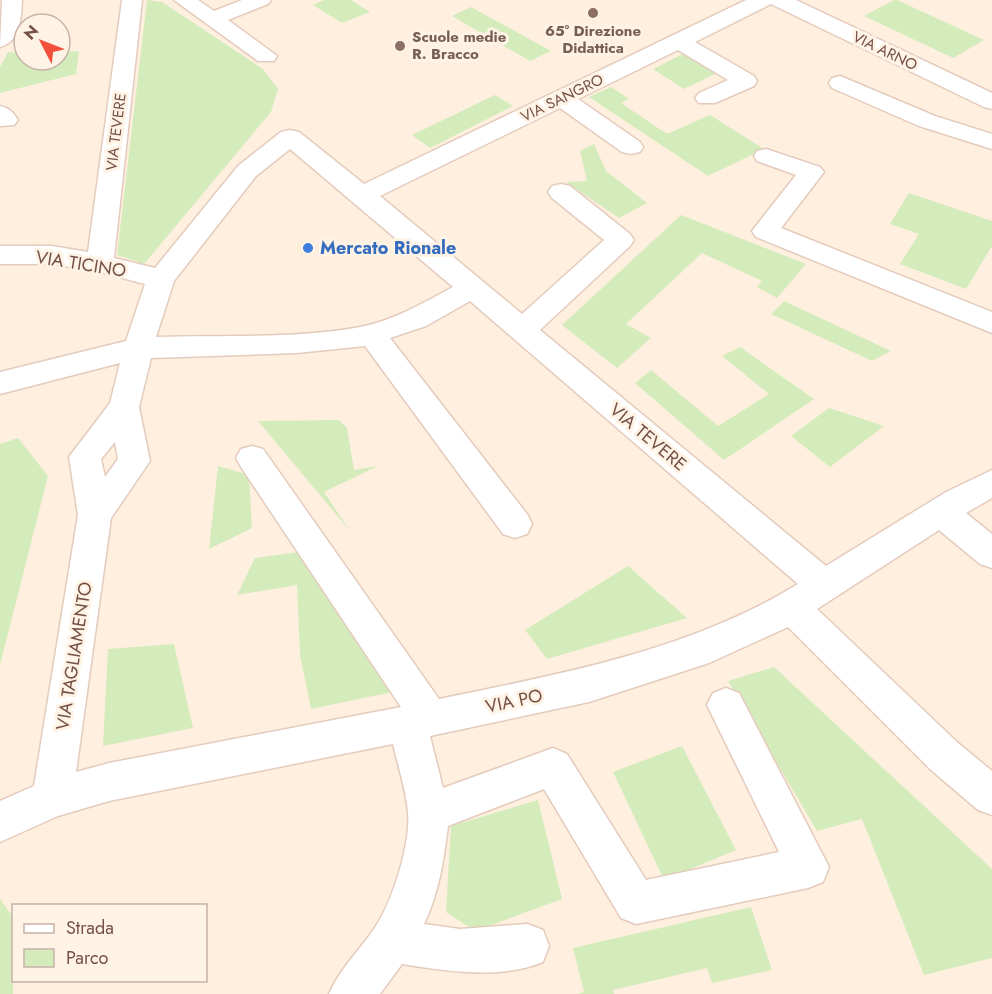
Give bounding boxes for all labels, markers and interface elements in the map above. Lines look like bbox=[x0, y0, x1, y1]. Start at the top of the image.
marker: 65° Direzione Didattica bbox=[586, 6, 600, 20]
north arrow bbox=[12, 12, 72, 72]
text: N bbox=[18, 20, 44, 45]
place label: 65° Direzione Didattica bbox=[545, 20, 641, 59]
place label: Scuole medie R. Bracco bbox=[412, 26, 507, 65]
street label: VIA ARNO bbox=[849, 26, 921, 76]
marker: Scuole medie R. Bracco bbox=[393, 39, 407, 53]
street label: VIA SANGRO bbox=[517, 68, 607, 128]
street label: VIA TEVERE bbox=[100, 92, 132, 172]
place label: Mercato Rionale bbox=[320, 235, 456, 261]
marker: Mercato Rionale bbox=[301, 241, 315, 255]
street label: VIA TICINO bbox=[34, 244, 128, 284]
street label: VIA TEVERE bbox=[604, 397, 692, 477]
street label: VIA TAGLIAMENTO bbox=[49, 580, 99, 732]
street label: VIA PO bbox=[483, 682, 545, 720]
legend bbox=[12, 904, 207, 982]
text: Strada bbox=[66, 915, 114, 941]
text: Parco bbox=[66, 945, 108, 971]

